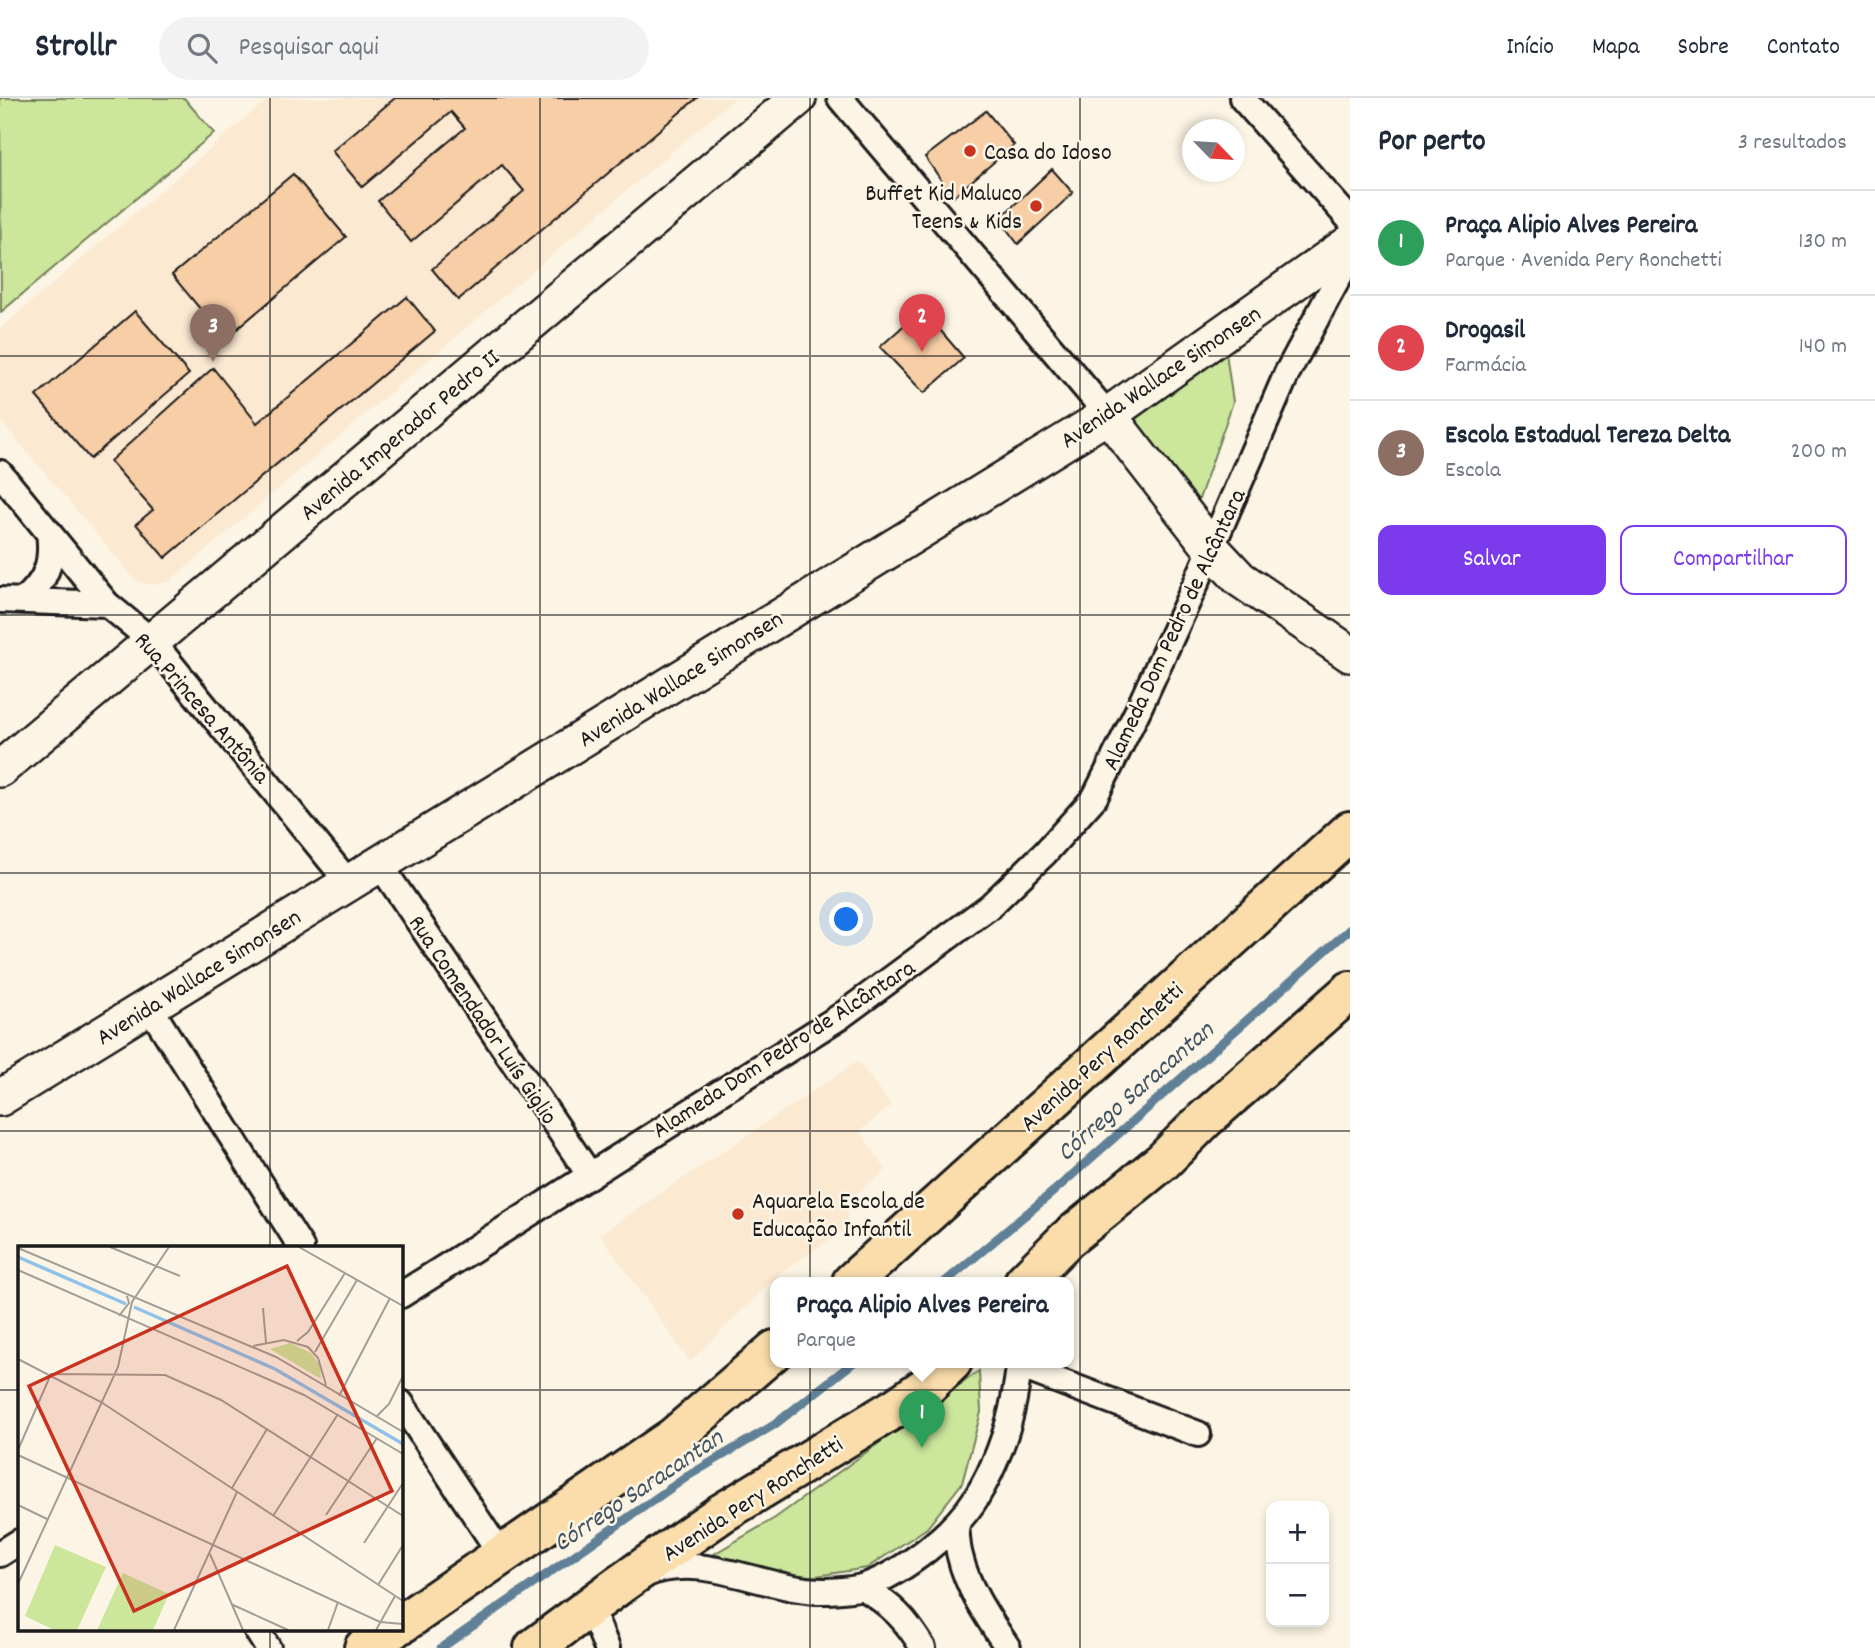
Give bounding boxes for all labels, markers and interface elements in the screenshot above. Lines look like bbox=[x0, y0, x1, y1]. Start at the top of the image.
search box bbox=[159, 17, 649, 80]
text: Strollr bbox=[35, 25, 117, 72]
icon: search bbox=[183, 29, 221, 67]
text: Pesquisar aqui bbox=[239, 30, 379, 67]
text: Início bbox=[1506, 31, 1554, 65]
text: Mapa bbox=[1592, 31, 1640, 65]
text: Sobre bbox=[1678, 31, 1729, 65]
text: Contato bbox=[1767, 31, 1840, 65]
north arrow bbox=[1182, 119, 1245, 182]
text: Por perto bbox=[1378, 122, 1486, 165]
text: 3 resultados bbox=[1738, 127, 1847, 160]
place label: Casa do Idoso bbox=[984, 137, 1112, 171]
marker: Casa do Idoso bbox=[962, 143, 978, 159]
place label: Buffet Kid Maluco Teens & Kids bbox=[865, 178, 1022, 240]
marker: Buffet Kid Maluco Teens & Kids bbox=[1028, 198, 1044, 214]
text: Praça Alipio Alves Pereira bbox=[1445, 208, 1697, 245]
text: 1 bbox=[1398, 226, 1404, 259]
text: 130 m bbox=[1798, 226, 1847, 259]
text: Parque · Avenida Pery Ronchetti bbox=[1445, 245, 1722, 278]
pin: 2 bbox=[899, 294, 945, 352]
street label: Avenida Wallace Simonsen bbox=[1055, 299, 1269, 458]
pin: 3 bbox=[190, 304, 236, 362]
text: Drogasil bbox=[1445, 313, 1525, 350]
text: 2 bbox=[1396, 331, 1406, 364]
text: 140 m bbox=[1799, 331, 1847, 364]
street label: Avenida Imperador Pedro II bbox=[294, 342, 509, 530]
text: Farmácia bbox=[1445, 350, 1526, 383]
text: Escola Estadual Tereza Delta bbox=[1445, 418, 1730, 455]
text: 3 bbox=[1396, 436, 1406, 469]
text: 200 m bbox=[1791, 436, 1847, 469]
text: Escola bbox=[1445, 455, 1501, 488]
street label: Alameda Dom Pedro de Alcântara bbox=[1095, 483, 1256, 777]
button: Salvar bbox=[1378, 525, 1606, 595]
button: Compartilhar bbox=[1620, 525, 1847, 595]
street label: Avenida Wallace Simonsen bbox=[573, 604, 790, 757]
street label: Rua Princesa Antônia bbox=[125, 626, 277, 793]
street label: Avenida Wallace Simonsen bbox=[91, 902, 308, 1055]
your location bbox=[829, 902, 863, 936]
street label: Rua Comendador Luís Giglio bbox=[399, 909, 564, 1132]
street label: Alameda Dom Pedro de Alcântara bbox=[647, 952, 923, 1148]
street label: Avenida Pery Ronchetti bbox=[1014, 976, 1192, 1141]
water label: Córrego Saracantan bbox=[1049, 1013, 1224, 1172]
place label: Aquarela Escola de Educação Infantil bbox=[752, 1186, 925, 1248]
marker: Aquarela Escola de Educação Infantil bbox=[730, 1206, 746, 1222]
inset map bbox=[18, 1246, 402, 1630]
popup bbox=[770, 1277, 1074, 1368]
text: Praça Alipio Alves Pereira bbox=[796, 1288, 1048, 1325]
text: Parque bbox=[796, 1325, 856, 1358]
pin: 1 bbox=[899, 1390, 945, 1448]
water label: Córrego Saracantan bbox=[547, 1421, 732, 1563]
street label: Avenida Pery Ronchetti bbox=[657, 1429, 851, 1572]
map controls bbox=[1266, 1501, 1329, 1627]
button: + bbox=[1266, 1501, 1329, 1564]
button: − bbox=[1266, 1564, 1329, 1627]

